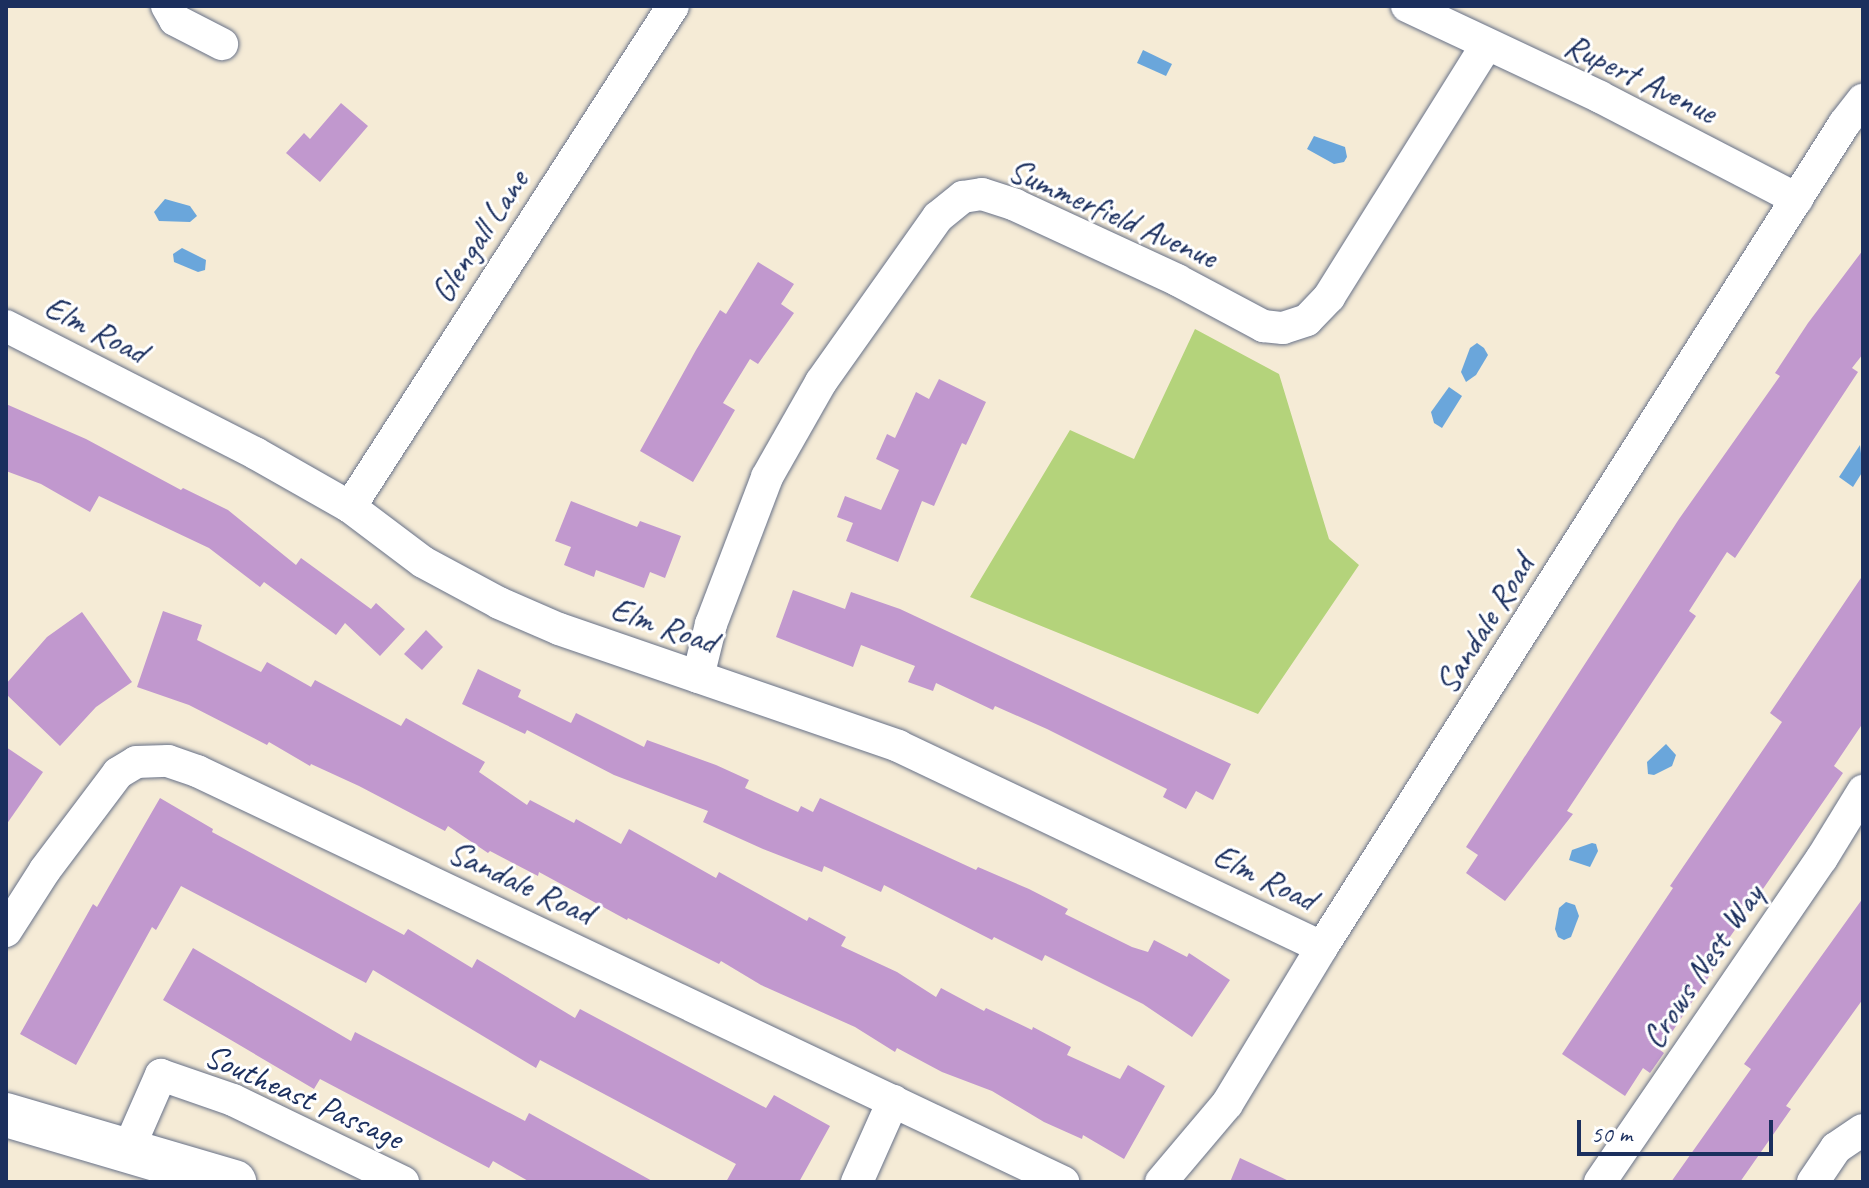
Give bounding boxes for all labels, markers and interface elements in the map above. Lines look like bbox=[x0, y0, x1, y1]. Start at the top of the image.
street label: Rupert Avenue bbox=[1559, 24, 1723, 132]
street label: Summerfield Avenue bbox=[1003, 149, 1223, 277]
street label: Glengall Lane bbox=[421, 162, 537, 310]
street label: Elm Road bbox=[38, 286, 154, 372]
street label: Sandale Road bbox=[1426, 547, 1542, 701]
street label: Elm Road bbox=[606, 588, 722, 662]
street label: Sandale Road bbox=[442, 831, 600, 933]
street label: Elm Road bbox=[1207, 835, 1323, 919]
street label: Crows Nest Way bbox=[1632, 876, 1772, 1056]
street label: Southeast Passage bbox=[198, 1034, 410, 1158]
scale bar bbox=[1581, 1104, 1777, 1154]
text: 50 m bbox=[1591, 1119, 1632, 1149]

